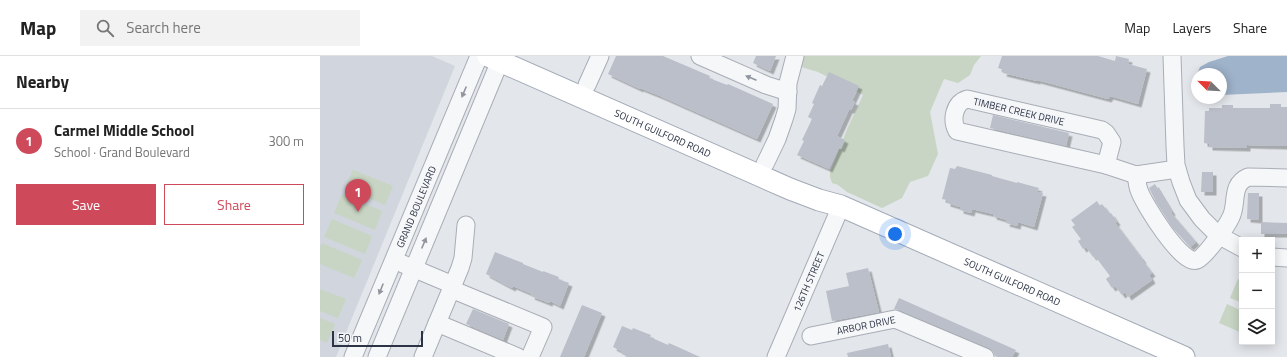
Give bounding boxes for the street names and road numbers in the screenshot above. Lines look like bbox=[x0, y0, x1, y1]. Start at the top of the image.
street label: TIMBER CREEK DRIVE bbox=[972, 94, 1066, 129]
street label: SOUTH GUILFORD ROAD bbox=[612, 106, 713, 161]
street label: GRAND BOULEVARD bbox=[393, 164, 440, 250]
street label: 126TH STREET bbox=[789, 249, 829, 314]
street label: SOUTH GUILFORD ROAD bbox=[961, 254, 1063, 310]
street label: ARBOR DRIVE bbox=[835, 312, 897, 339]

